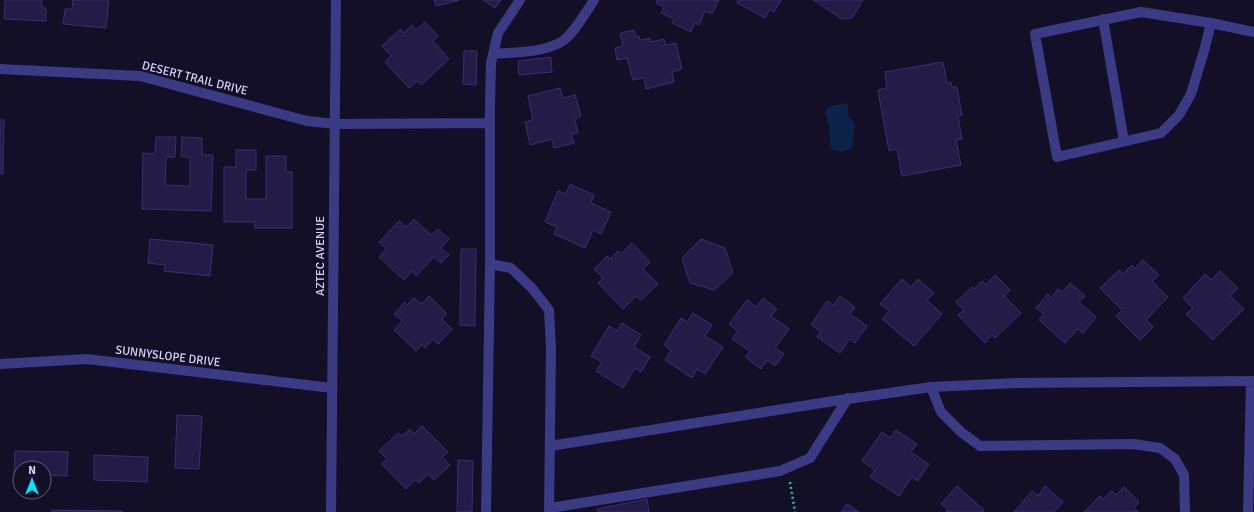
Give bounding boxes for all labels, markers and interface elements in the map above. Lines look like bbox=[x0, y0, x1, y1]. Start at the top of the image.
street label: DESERT TRAIL DRIVE bbox=[140, 58, 250, 99]
street label: AZTEC AVENUE bbox=[313, 216, 328, 296]
street label: SUNNYSLOPE DRIVE bbox=[115, 343, 222, 370]
north arrow bbox=[12, 460, 52, 500]
text: N bbox=[28, 464, 36, 477]

